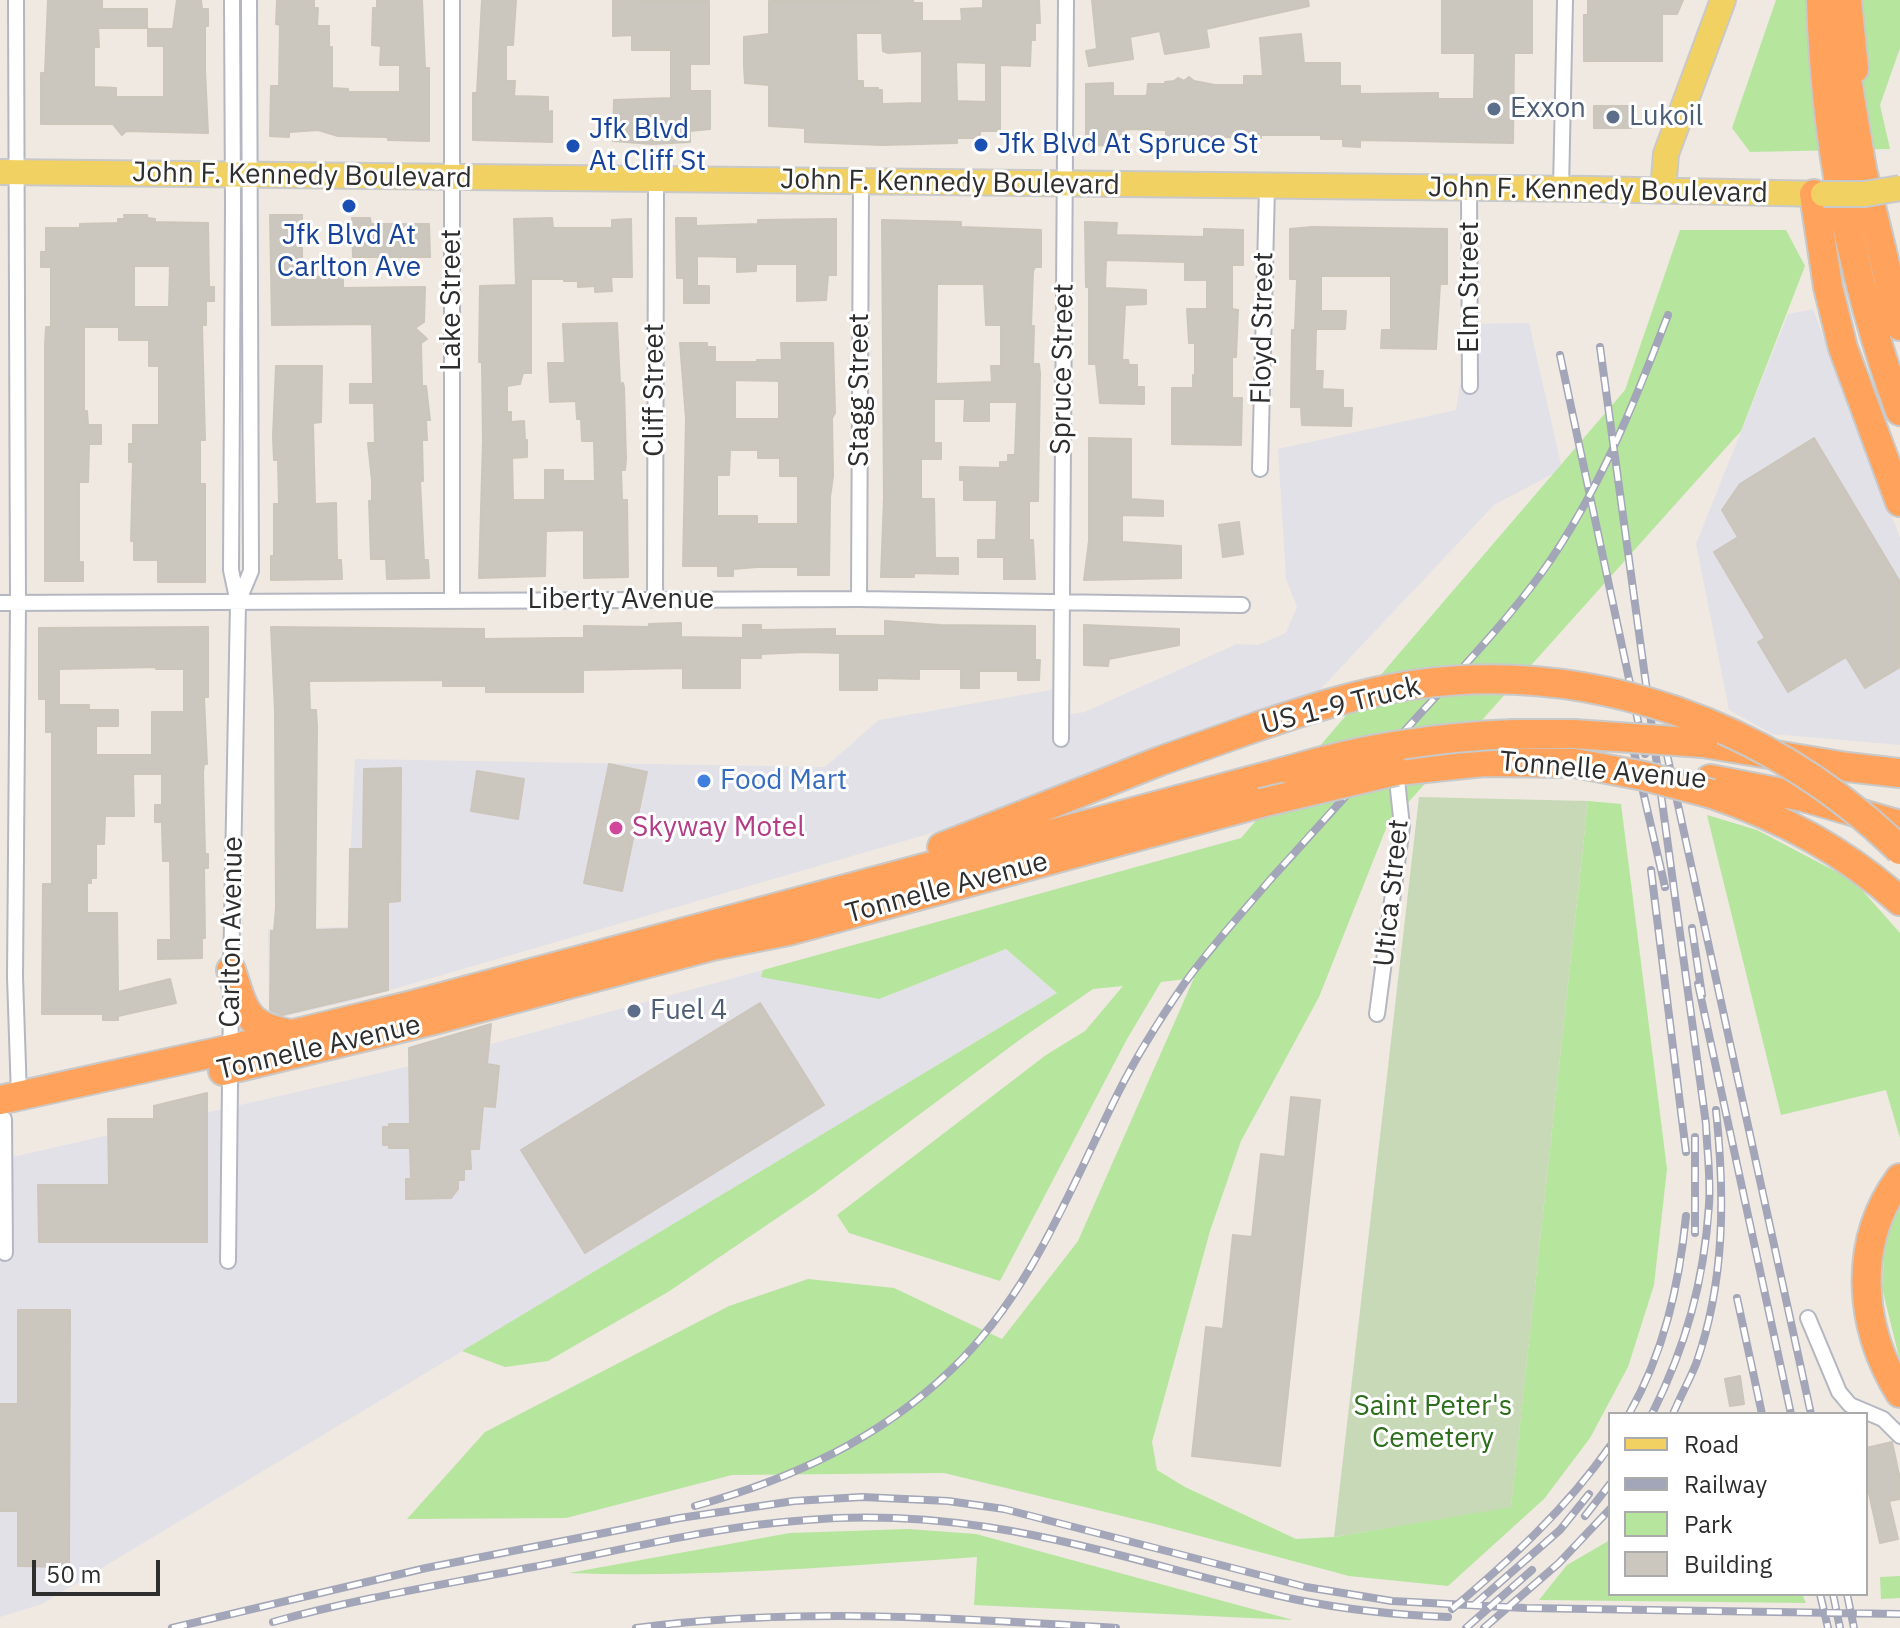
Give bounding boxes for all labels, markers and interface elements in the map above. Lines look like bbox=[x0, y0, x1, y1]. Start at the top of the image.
place label: Exxon bbox=[1510, 92, 1586, 126]
marker: Exxon bbox=[1485, 100, 1503, 118]
place label: Lukoil bbox=[1629, 100, 1703, 134]
marker: Lukoil bbox=[1604, 108, 1622, 126]
place label: Jfk Blvd At Cliff St bbox=[589, 113, 706, 179]
place label: Jfk Blvd At Spruce St bbox=[997, 128, 1259, 162]
marker: Jfk Blvd At Spruce St bbox=[972, 136, 990, 154]
marker: Jfk Blvd At Cliff St bbox=[564, 137, 582, 155]
street label: John F. Kennedy Boulevard bbox=[132, 156, 472, 196]
street label: John F. Kennedy Boulevard bbox=[780, 163, 1120, 203]
street label: John F. Kennedy Boulevard bbox=[1428, 171, 1768, 211]
marker: Jfk Blvd At Carlton Ave bbox=[340, 197, 358, 215]
place label: Jfk Blvd At Carlton Ave bbox=[277, 219, 421, 285]
street label: Elm Street bbox=[1453, 221, 1487, 353]
street label: Lake Street bbox=[435, 229, 469, 371]
street label: Floyd Street bbox=[1245, 252, 1281, 404]
street label: Spruce Street bbox=[1045, 283, 1081, 455]
street label: Stagg Street bbox=[843, 313, 877, 467]
street label: Cliff Street bbox=[638, 323, 672, 457]
street label: Liberty Avenue bbox=[528, 583, 714, 617]
street label: US 1-9 Truck bbox=[1258, 670, 1424, 742]
street label: Tonnelle Avenue bbox=[1498, 745, 1708, 797]
place label: Food Mart bbox=[720, 764, 847, 798]
marker: Food Mart bbox=[695, 772, 713, 790]
place label: Skyway Motel bbox=[632, 811, 805, 845]
street label: Utica Street bbox=[1368, 818, 1416, 968]
marker: Skyway Motel bbox=[607, 819, 625, 837]
street label: Carlton Avenue bbox=[214, 836, 250, 1028]
street label: Tonnelle Avenue bbox=[842, 845, 1052, 931]
place label: Fuel 4 bbox=[650, 994, 727, 1028]
marker: Fuel 4 bbox=[625, 1002, 643, 1020]
street label: Tonnelle Avenue bbox=[214, 1008, 424, 1088]
park label: Saint Peter's Cemetery bbox=[1354, 1390, 1512, 1456]
legend bbox=[1608, 1412, 1868, 1596]
text: Road bbox=[1684, 1428, 1739, 1460]
text: Railway bbox=[1684, 1468, 1767, 1500]
text: Park bbox=[1684, 1508, 1733, 1540]
scale bar bbox=[36, 1544, 164, 1594]
text: Building bbox=[1684, 1548, 1772, 1580]
text: 50 m bbox=[46, 1558, 101, 1590]

